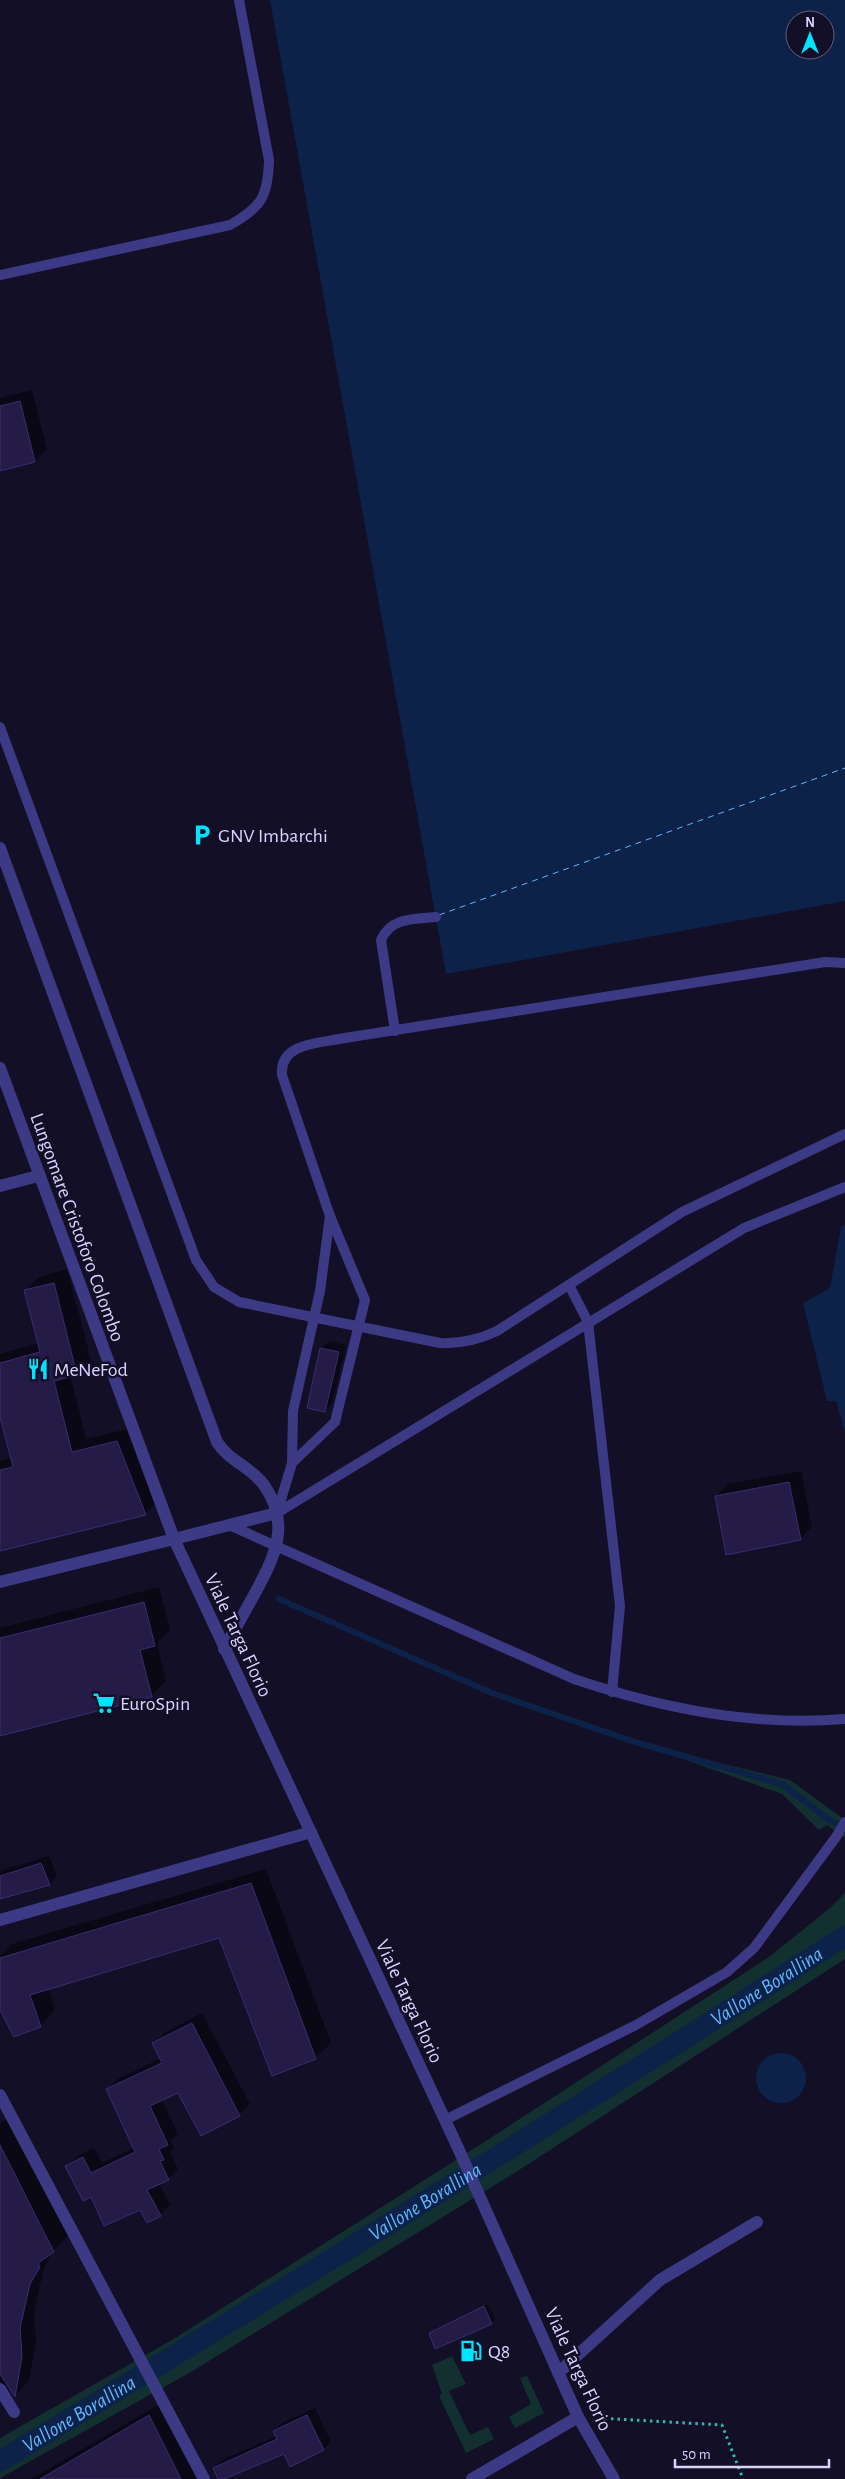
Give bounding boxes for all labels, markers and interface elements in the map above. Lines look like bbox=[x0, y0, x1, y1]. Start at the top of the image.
north arrow bbox=[785, 10, 835, 60]
text: N bbox=[805, 16, 815, 30]
parking icon: GNV Imbarchi bbox=[189, 822, 215, 848]
place label: GNV Imbarchi bbox=[218, 826, 328, 846]
street label: Lungomare Cristoforo Colombo bbox=[26, 1110, 128, 1344]
restaurant icon: MeNeFod bbox=[25, 1356, 51, 1382]
place label: MeNeFod bbox=[54, 1360, 128, 1380]
street label: Viale Targa Florio bbox=[201, 1571, 275, 1700]
supermarket icon: EuroSpin bbox=[91, 1690, 117, 1716]
place label: EuroSpin bbox=[120, 1694, 190, 1714]
street label: Viale Targa Florio bbox=[372, 1937, 446, 2066]
water label: Vallone Borallina bbox=[707, 1943, 827, 2030]
water label: Vallone Borallina bbox=[365, 2159, 485, 2245]
street label: Viale Targa Florio bbox=[541, 2305, 615, 2434]
fuel station icon: Q8 bbox=[458, 2338, 484, 2364]
place label: Q8 bbox=[488, 2342, 510, 2362]
water label: Vallone Borallina bbox=[19, 2372, 139, 2456]
scale bar bbox=[675, 2436, 829, 2468]
text: 50 m bbox=[682, 2447, 711, 2462]

